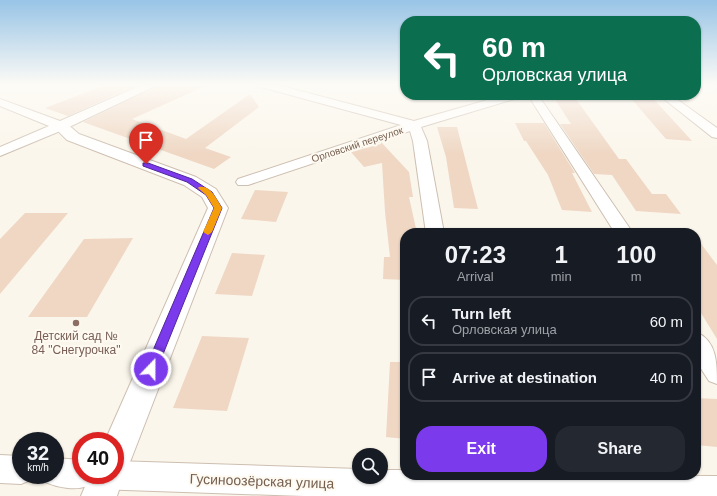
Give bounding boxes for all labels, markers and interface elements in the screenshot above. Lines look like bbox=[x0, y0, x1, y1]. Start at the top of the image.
icon: left bbox=[416, 32, 468, 84]
text: 60 m bbox=[482, 32, 546, 63]
text: Орловская улица bbox=[482, 65, 627, 85]
pin bbox=[129, 123, 163, 164]
street label: Орловский переулок bbox=[310, 124, 405, 164]
icon: arrive bbox=[135, 129, 157, 151]
text: 07:23 bbox=[445, 241, 506, 268]
text: 1 bbox=[554, 241, 568, 268]
text: 100 bbox=[616, 241, 656, 268]
text: Arrival bbox=[457, 269, 494, 284]
text: min bbox=[551, 269, 572, 284]
text: m bbox=[631, 269, 642, 284]
text: Turn left bbox=[452, 305, 511, 322]
icon: left bbox=[418, 310, 440, 332]
text: 60 m bbox=[650, 313, 683, 330]
marker: Детский сад № 84 "Снегурочка" bbox=[71, 318, 81, 328]
text: Орловская улица bbox=[452, 322, 557, 337]
place label: Детский сад № 84 "Снегурочка" bbox=[32, 329, 120, 357]
position arrow bbox=[130, 348, 172, 390]
icon: arrive bbox=[418, 366, 440, 388]
text: Arrive at destination bbox=[452, 369, 597, 386]
text: 40 m bbox=[650, 369, 683, 386]
button: Exit bbox=[416, 426, 547, 472]
button: Share bbox=[555, 426, 685, 472]
speed limit sign: 40 bbox=[72, 432, 124, 484]
text: 32 bbox=[27, 442, 49, 464]
map controls bbox=[352, 448, 388, 484]
button: search bbox=[352, 448, 388, 484]
text: km/h bbox=[27, 462, 49, 473]
street label: Гусиноозёрская улица bbox=[189, 470, 335, 492]

